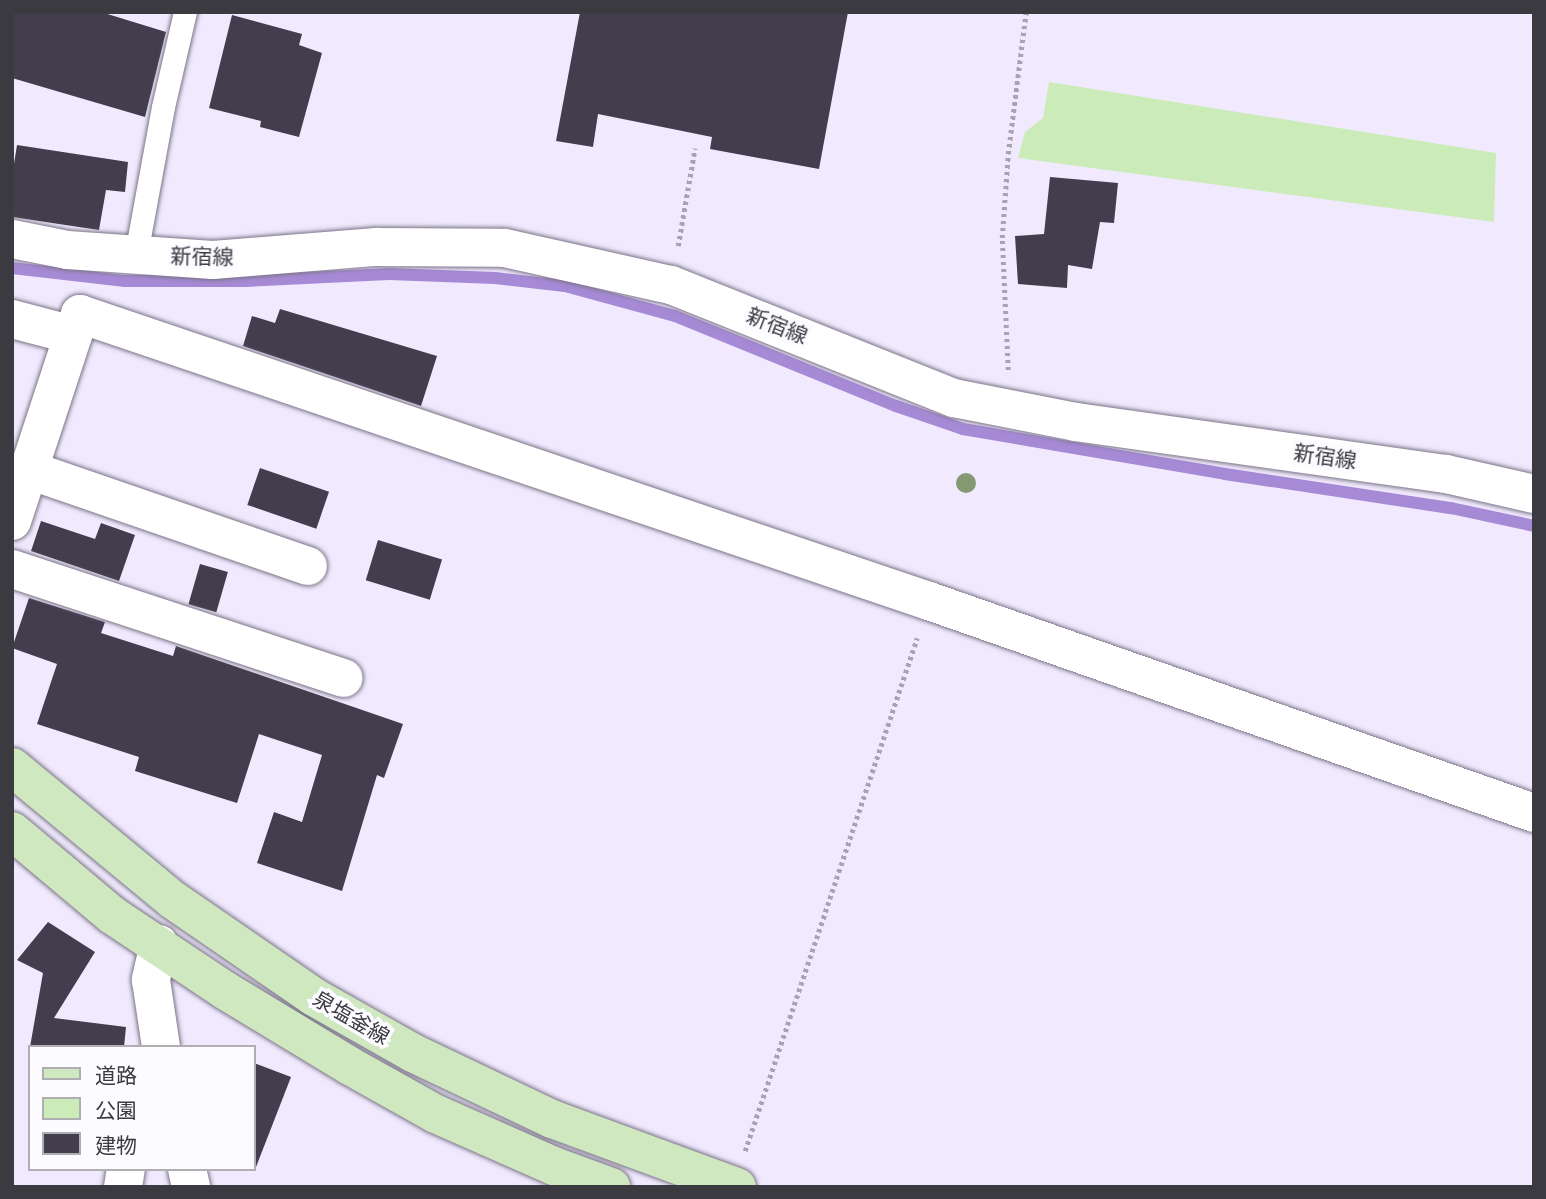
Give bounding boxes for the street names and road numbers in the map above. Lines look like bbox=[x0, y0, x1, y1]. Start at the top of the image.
street label: 新宿線 bbox=[170, 244, 234, 270]
street label: 新宿線 bbox=[743, 303, 811, 349]
street label: 新宿線 bbox=[1292, 440, 1358, 474]
street label: 泉塩釜線 bbox=[308, 986, 394, 1050]

